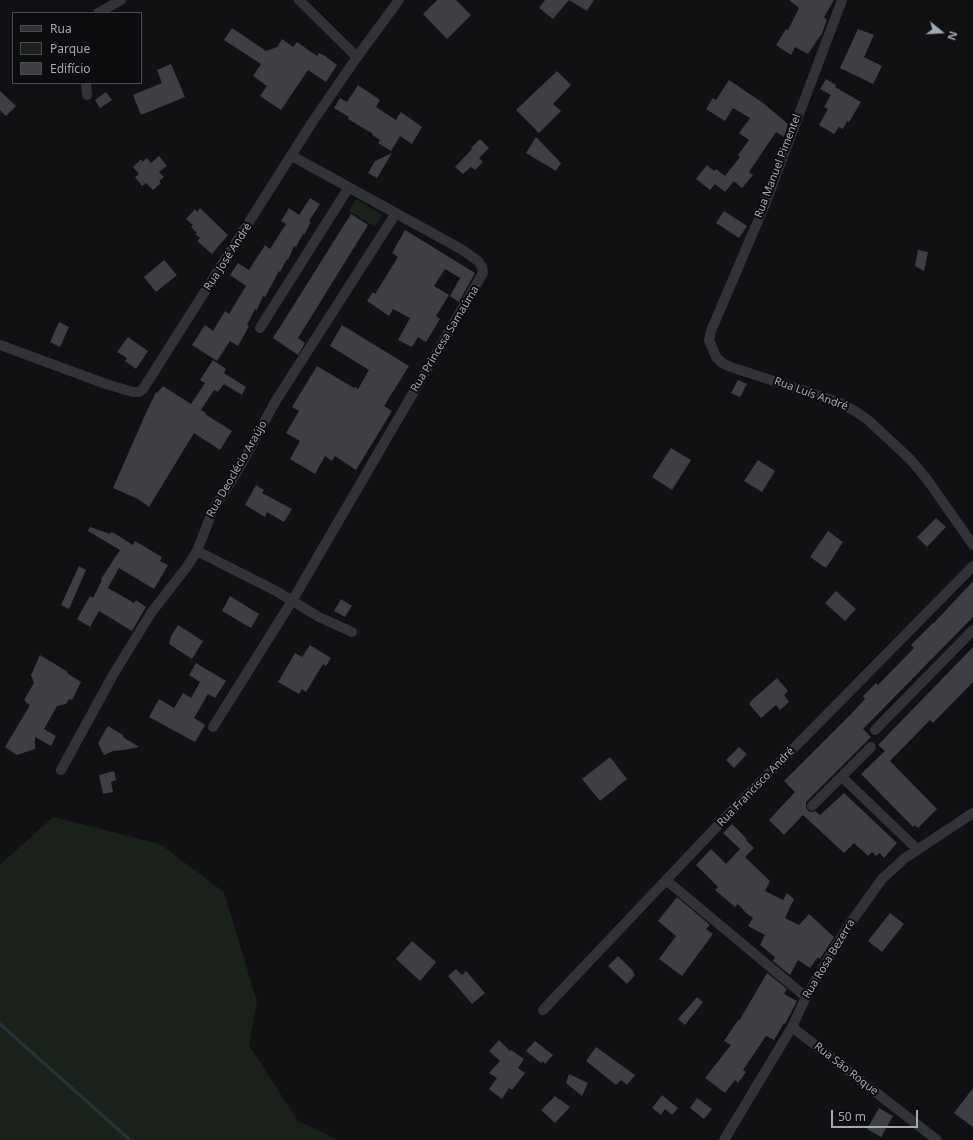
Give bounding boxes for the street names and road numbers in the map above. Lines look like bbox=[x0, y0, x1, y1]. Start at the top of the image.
street label: Rua Manuel Pimentel bbox=[752, 112, 804, 220]
street label: Rua José André bbox=[201, 221, 255, 293]
street label: Rua Princesa Samaúma bbox=[408, 284, 482, 394]
street label: Rua Luís André bbox=[772, 375, 850, 413]
street label: Rua Deoclécio Araújo bbox=[204, 418, 270, 520]
street label: Rua Francisco André bbox=[715, 745, 797, 829]
street label: Rua Rosa Bezerra bbox=[800, 917, 858, 1001]
street label: Rua São Roque bbox=[811, 1040, 881, 1098]

